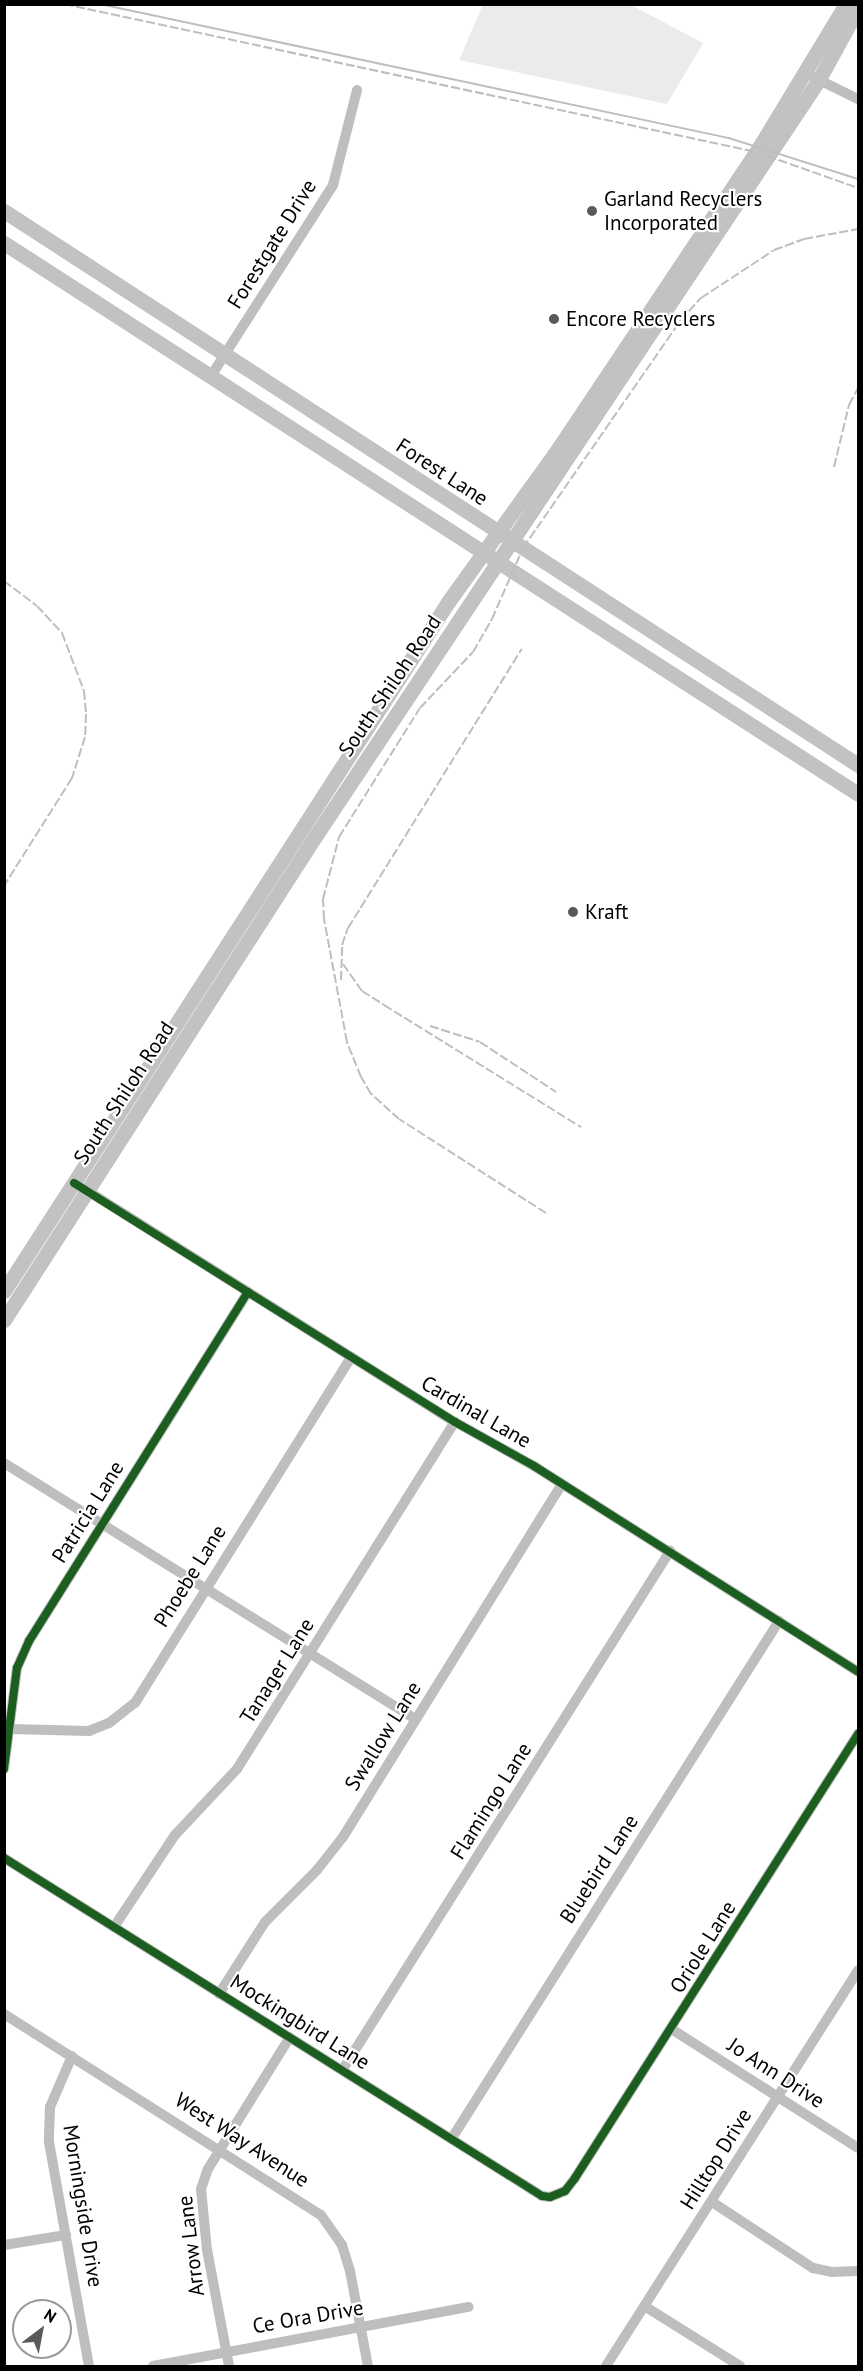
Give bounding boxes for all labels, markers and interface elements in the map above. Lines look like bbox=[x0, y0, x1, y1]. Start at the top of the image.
street label: Forestgate Drive bbox=[222, 175, 322, 313]
place label: Garland Recyclers Incorporated bbox=[604, 186, 762, 236]
marker: Garland Recyclers Incorporated bbox=[585, 204, 599, 218]
place label: Encore Recyclers bbox=[566, 306, 715, 332]
marker: Encore Recyclers bbox=[547, 312, 561, 326]
street label: Forest Lane bbox=[391, 433, 493, 511]
street label: South Shiloh Road bbox=[333, 610, 447, 762]
place label: Kraft bbox=[585, 899, 628, 925]
marker: Kraft bbox=[566, 905, 580, 919]
street label: South Shiloh Road bbox=[68, 1017, 180, 1169]
street label: Cardinal Lane bbox=[417, 1370, 535, 1454]
street label: Patricia Lane bbox=[47, 1456, 129, 1568]
street label: Phoebe Lane bbox=[149, 1520, 231, 1632]
street label: Tanager Lane bbox=[235, 1614, 319, 1728]
street label: Swallow Lane bbox=[339, 1677, 427, 1795]
street label: Flamingo Lane bbox=[445, 1738, 537, 1864]
street label: Bluebird Lane bbox=[555, 1810, 643, 1928]
street label: Oriole Lane bbox=[665, 1896, 741, 1998]
street label: Mockingbird Lane bbox=[226, 1969, 374, 2075]
street label: Jo Ann Drive bbox=[723, 2032, 829, 2114]
street label: West Way Avenue bbox=[169, 2087, 315, 2193]
street label: Hilltop Drive bbox=[675, 2104, 757, 2214]
street label: Morningside Drive bbox=[58, 2123, 108, 2289]
street label: Arrow Lane bbox=[172, 2194, 210, 2298]
street label: Ce Ora Drive bbox=[251, 2295, 365, 2339]
north arrow bbox=[12, 2299, 72, 2359]
text: N bbox=[41, 2304, 60, 2327]

